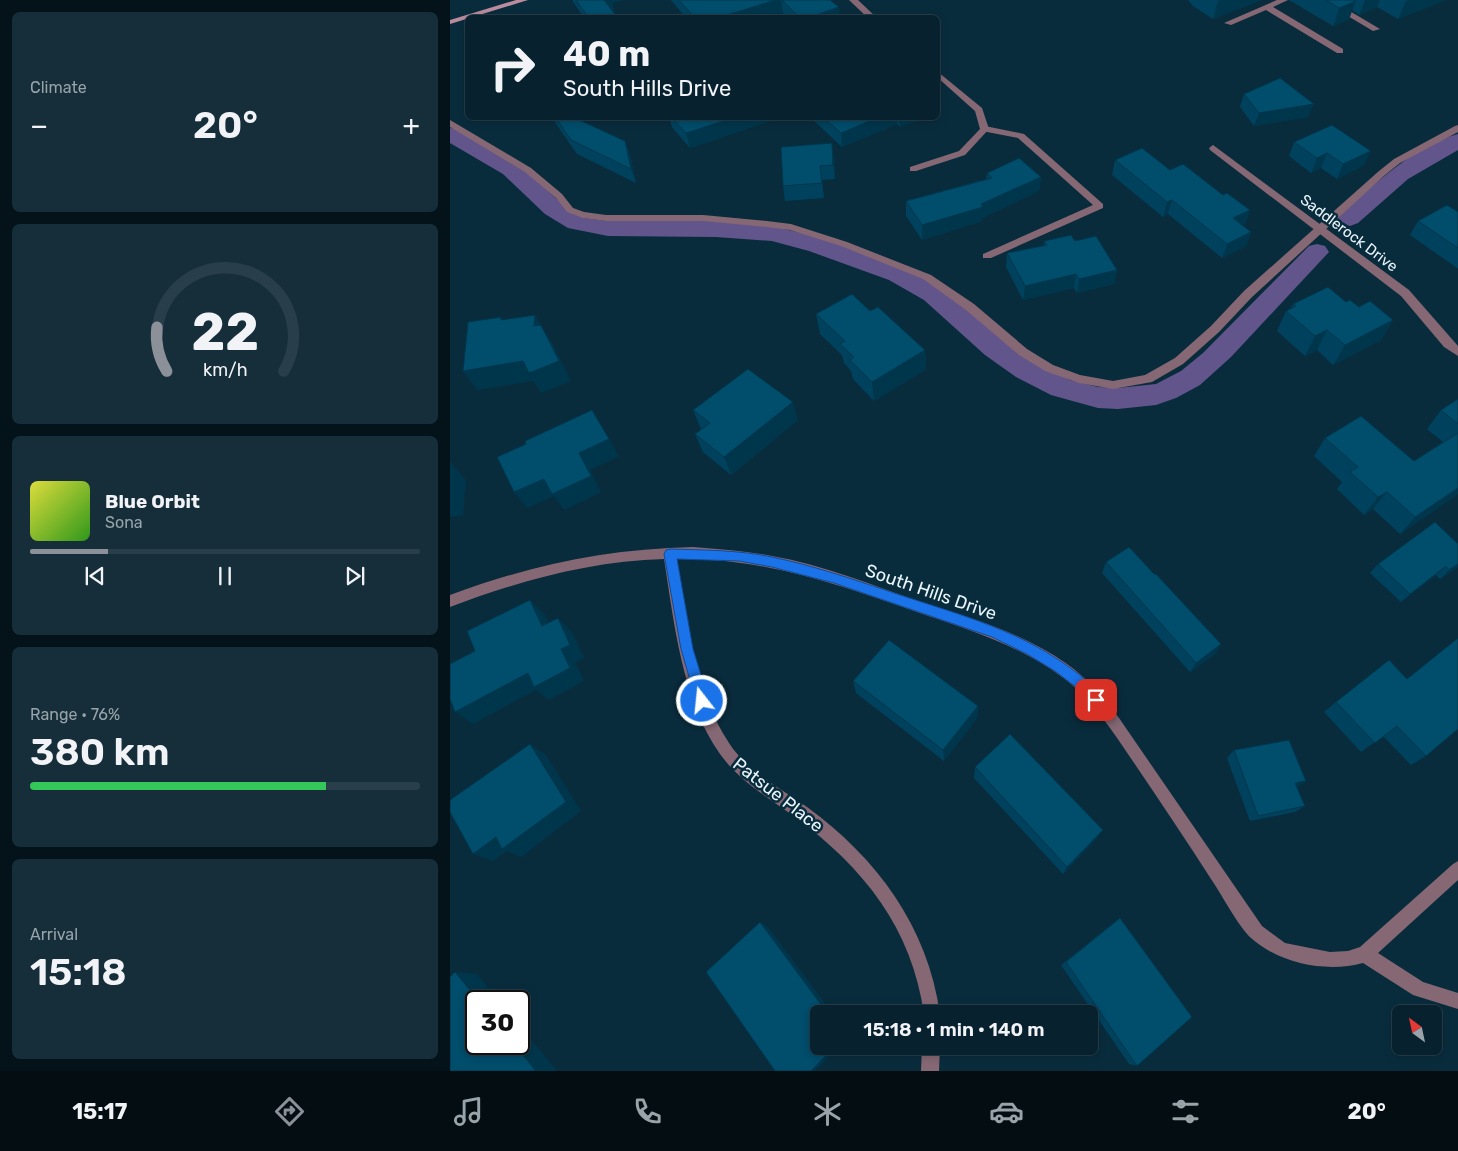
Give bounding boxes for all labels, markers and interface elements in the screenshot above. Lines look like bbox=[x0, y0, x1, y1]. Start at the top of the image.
text: 40 m bbox=[563, 33, 650, 75]
icon: right bbox=[480, 35, 545, 100]
text: South Hills Drive bbox=[563, 75, 731, 102]
text: Climate bbox=[30, 78, 87, 97]
text: 20° bbox=[193, 102, 258, 148]
text: − bbox=[30, 109, 48, 142]
text: + bbox=[403, 109, 420, 142]
street label: Saddlerock Drive bbox=[1297, 191, 1401, 275]
text: 22 bbox=[191, 301, 259, 363]
text: km/h bbox=[203, 359, 247, 380]
text: Blue Orbit bbox=[105, 490, 200, 513]
text: Sona bbox=[105, 513, 143, 532]
street label: South Hills Drive bbox=[862, 559, 1000, 625]
icon: previous bbox=[81, 562, 109, 590]
icon: pause bbox=[211, 562, 239, 590]
icon: next bbox=[341, 562, 369, 590]
position arrow bbox=[675, 674, 727, 726]
pin bbox=[1075, 679, 1117, 721]
icon: arrive bbox=[1082, 686, 1110, 714]
text: Range · 76% bbox=[30, 705, 120, 724]
text: 380 km bbox=[30, 729, 170, 775]
street label: Patsue Place bbox=[728, 753, 828, 837]
text: Arrival bbox=[30, 925, 78, 944]
text: 15:18 bbox=[30, 949, 126, 995]
speed limit sign: 30 bbox=[465, 990, 530, 1055]
north arrow bbox=[1392, 1005, 1442, 1055]
map controls bbox=[1392, 1005, 1442, 1055]
text: 15:18 · 1 min · 140 m bbox=[863, 1018, 1045, 1041]
icon: directions bbox=[272, 1094, 307, 1129]
icon: music bbox=[451, 1094, 486, 1129]
icon: phone bbox=[630, 1094, 665, 1129]
icon: climate bbox=[810, 1094, 845, 1129]
icon: car bbox=[989, 1094, 1024, 1129]
icon: filters bbox=[1168, 1094, 1203, 1129]
text: 15:17 bbox=[72, 1098, 127, 1125]
text: 20° bbox=[1347, 1098, 1386, 1125]

